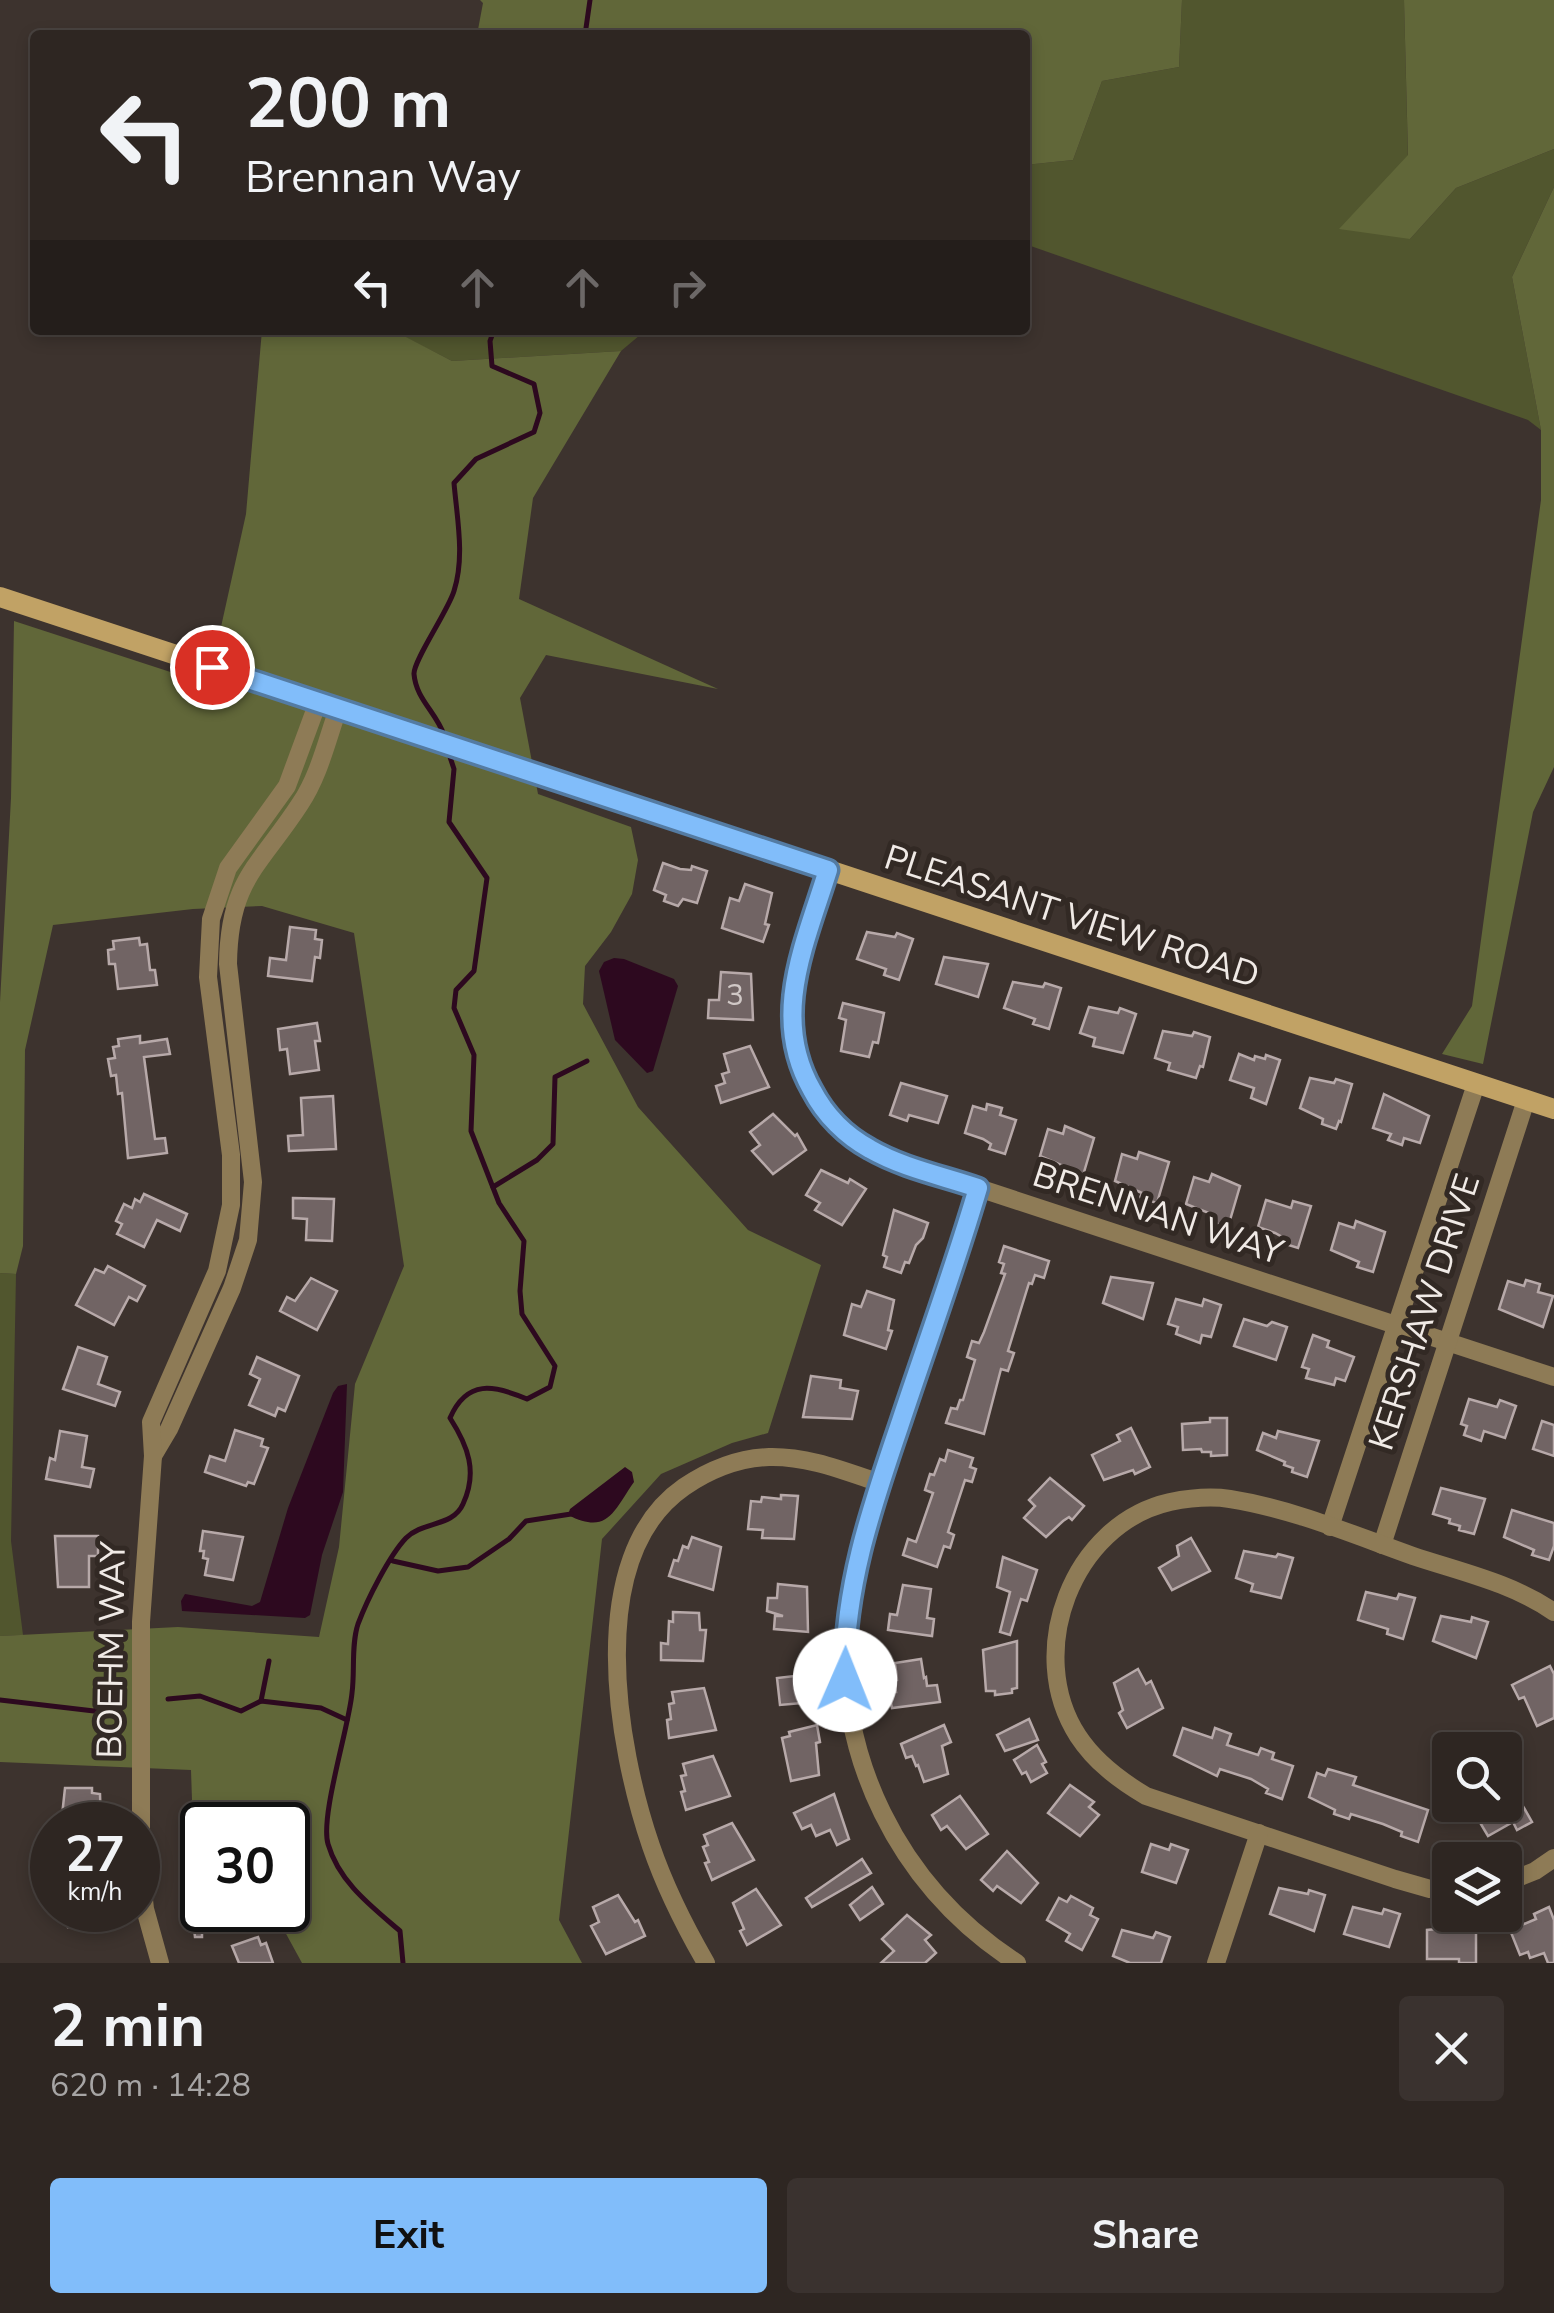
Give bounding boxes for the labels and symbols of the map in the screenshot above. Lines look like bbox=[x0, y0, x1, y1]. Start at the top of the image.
pin bbox=[170, 625, 255, 710]
street label: PLEASANT VIEW ROAD bbox=[879, 834, 1265, 999]
house number: 3 bbox=[726, 975, 744, 1016]
street label: BRENNAN WAY bbox=[1027, 1151, 1290, 1276]
street label: KERSHAW DRIVE bbox=[1358, 1168, 1491, 1456]
street label: BOEHM WAY bbox=[86, 1540, 137, 1759]
position arrow bbox=[793, 1628, 897, 1732]
speed limit sign: 30 bbox=[180, 1802, 310, 1932]

